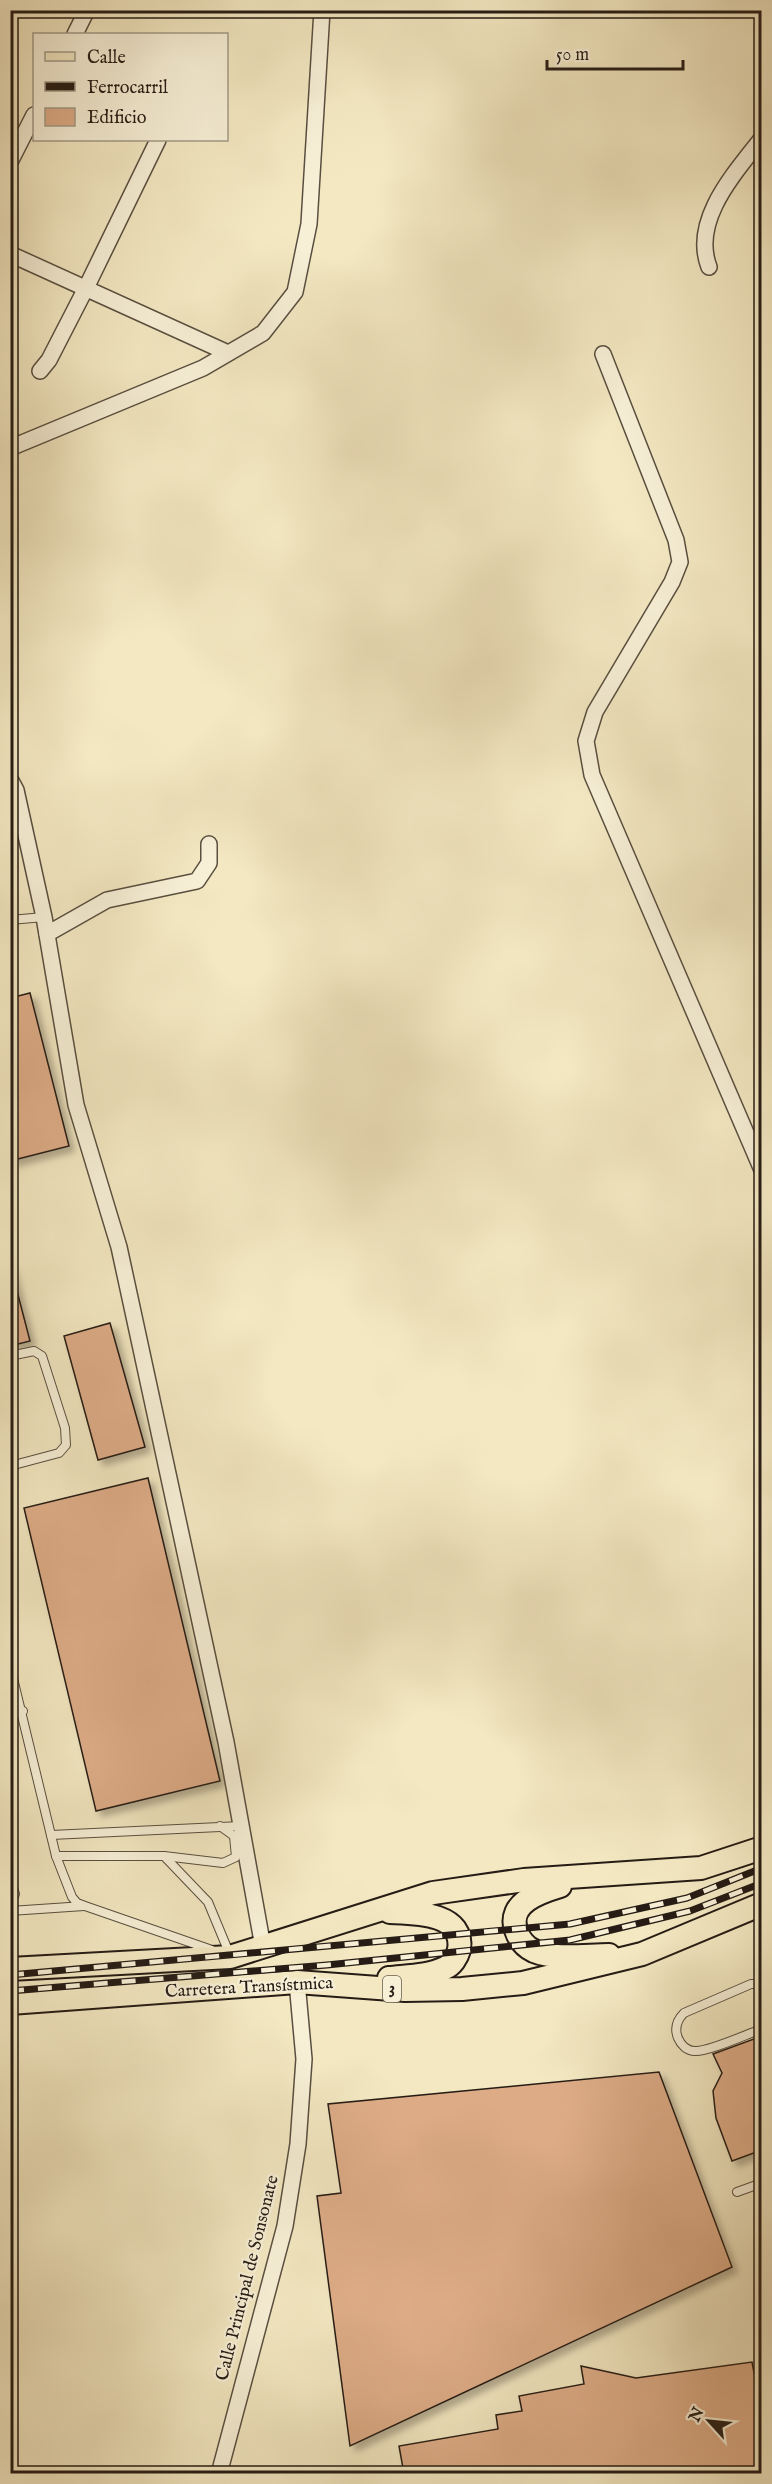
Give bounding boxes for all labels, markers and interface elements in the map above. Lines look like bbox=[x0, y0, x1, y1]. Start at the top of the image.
legend bbox=[33, 33, 228, 141]
scale bar bbox=[547, 33, 684, 71]
text: 50 m bbox=[556, 44, 589, 67]
text: Calle bbox=[87, 47, 126, 70]
text: Ferrocarril bbox=[87, 77, 168, 100]
text: Edificio bbox=[87, 107, 147, 130]
street label: Carretera Transístmica bbox=[164, 1972, 334, 2004]
road number: 3 bbox=[383, 1976, 401, 2002]
street label: Calle Principal de Sonsonate bbox=[211, 2173, 285, 2383]
north arrow bbox=[679, 2391, 739, 2451]
text: N bbox=[685, 2404, 710, 2427]

